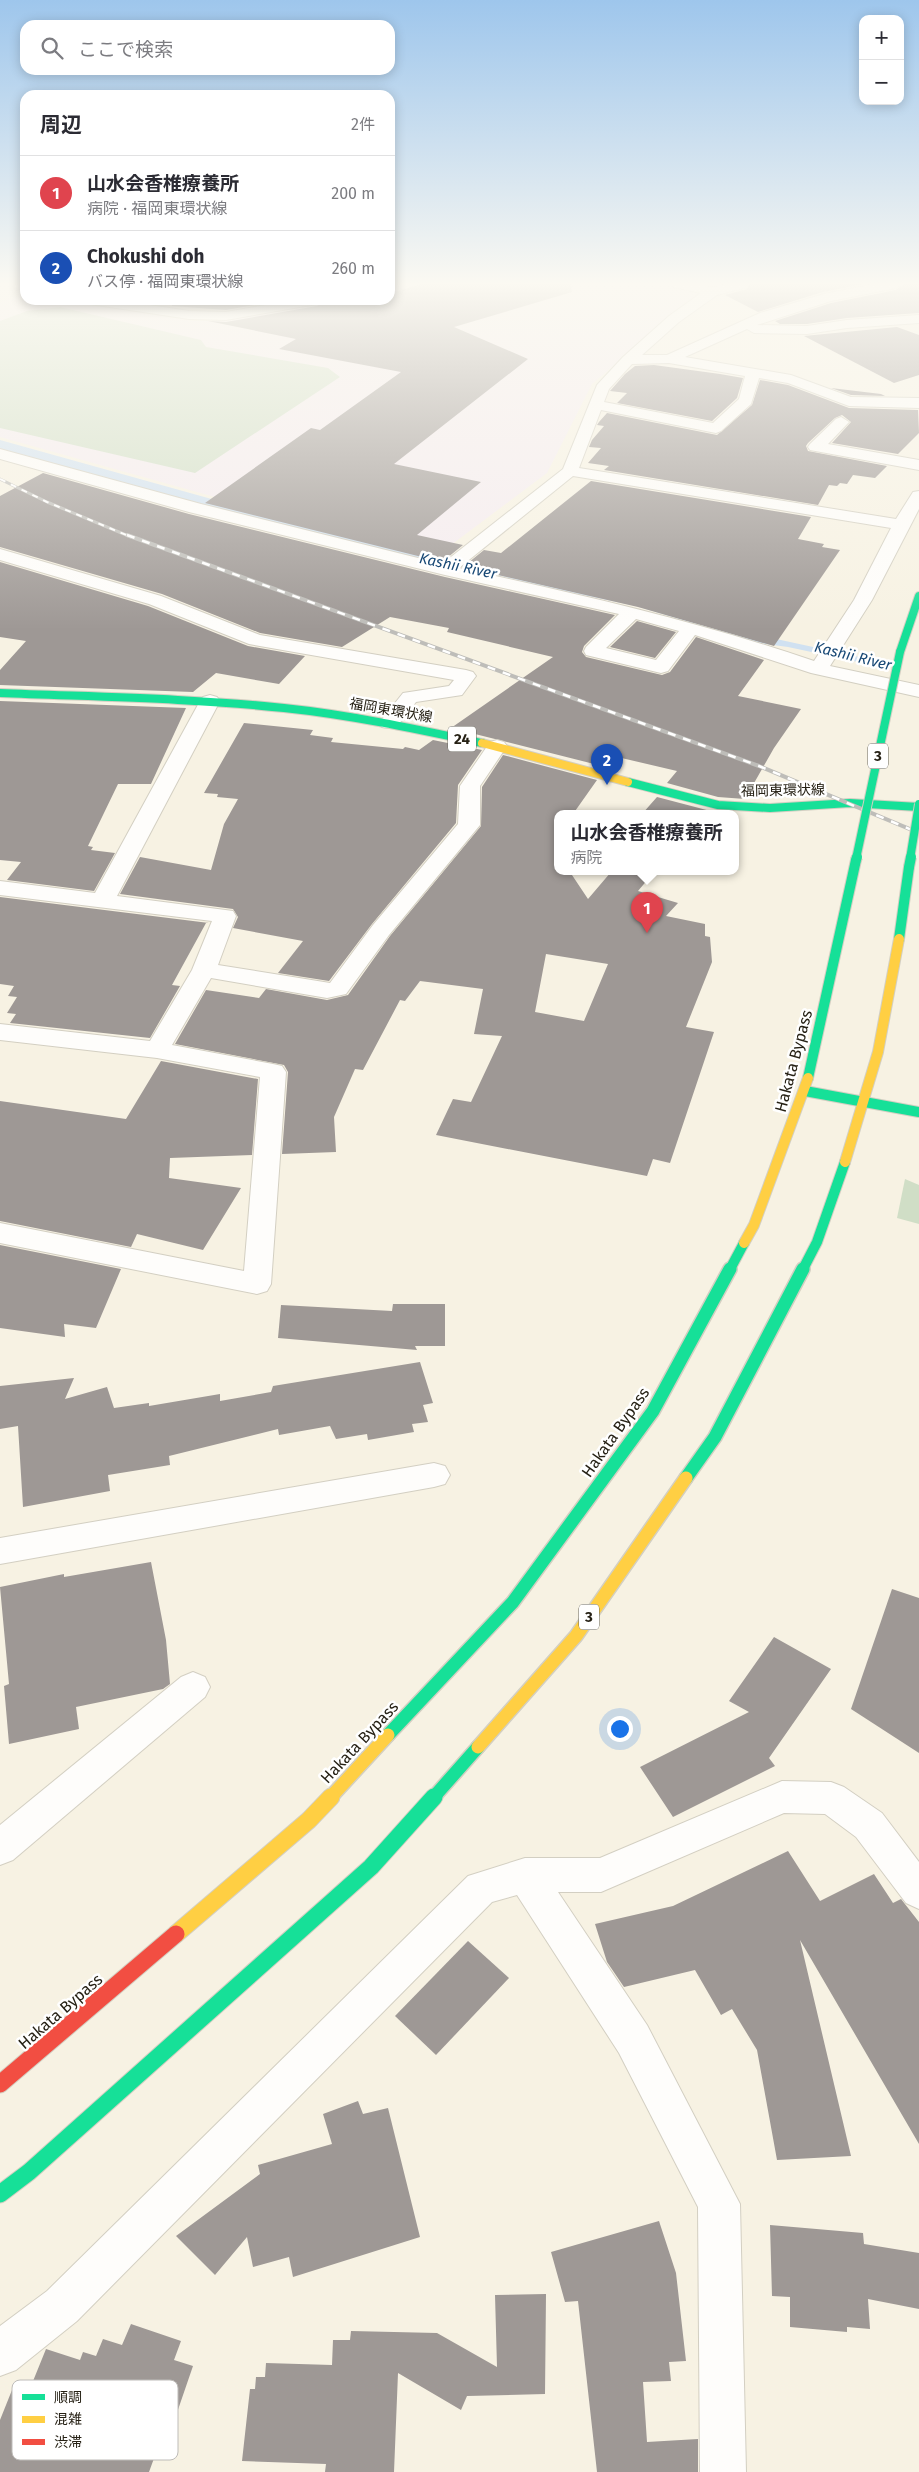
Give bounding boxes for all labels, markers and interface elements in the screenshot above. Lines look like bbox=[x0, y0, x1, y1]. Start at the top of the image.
map controls bbox=[859, 15, 904, 105]
button: + bbox=[859, 15, 904, 60]
search box bbox=[20, 20, 395, 75]
icon: search bbox=[38, 34, 66, 62]
text: ここで検索 bbox=[78, 38, 173, 61]
button: − bbox=[859, 60, 904, 105]
text: 周辺 bbox=[40, 112, 82, 138]
text: 2件 bbox=[351, 115, 375, 134]
text: 山水会香椎療養所 bbox=[87, 172, 239, 195]
text: 1 bbox=[52, 184, 60, 203]
text: 200 m bbox=[331, 184, 375, 203]
text: 病院 · 福岡東環状線 bbox=[87, 199, 227, 218]
text: Chokushi doh bbox=[87, 245, 204, 268]
text: 2 bbox=[52, 259, 60, 278]
text: 260 m bbox=[332, 259, 375, 278]
text: バス停 · 福岡東環状線 bbox=[87, 272, 243, 291]
water label: Kashii River bbox=[418, 549, 500, 583]
water label: Kashii River bbox=[813, 638, 895, 675]
street label: 福岡東環状線 bbox=[348, 695, 434, 726]
road number: 24 bbox=[448, 726, 476, 752]
pin: 2 bbox=[591, 744, 623, 785]
road number: 3 bbox=[868, 744, 888, 768]
street label: 福岡東環状線 bbox=[741, 781, 825, 800]
popup bbox=[554, 810, 739, 875]
text: 山水会香椎療養所 bbox=[570, 821, 723, 844]
text: 病院 bbox=[570, 848, 603, 867]
pin: 1 bbox=[631, 892, 663, 933]
street label: Hakata Bypass bbox=[771, 1008, 816, 1114]
street label: Hakata Bypass bbox=[577, 1384, 653, 1481]
road number: 3 bbox=[579, 1604, 599, 1630]
street label: Hakata Bypass bbox=[317, 1697, 402, 1787]
your location bbox=[607, 1716, 633, 1742]
street label: Hakata Bypass bbox=[14, 1970, 106, 2053]
legend bbox=[12, 2380, 178, 2460]
text: 順調 bbox=[54, 2389, 82, 2406]
text: 混雑 bbox=[54, 2411, 82, 2428]
text: 渋滞 bbox=[54, 2434, 82, 2451]

